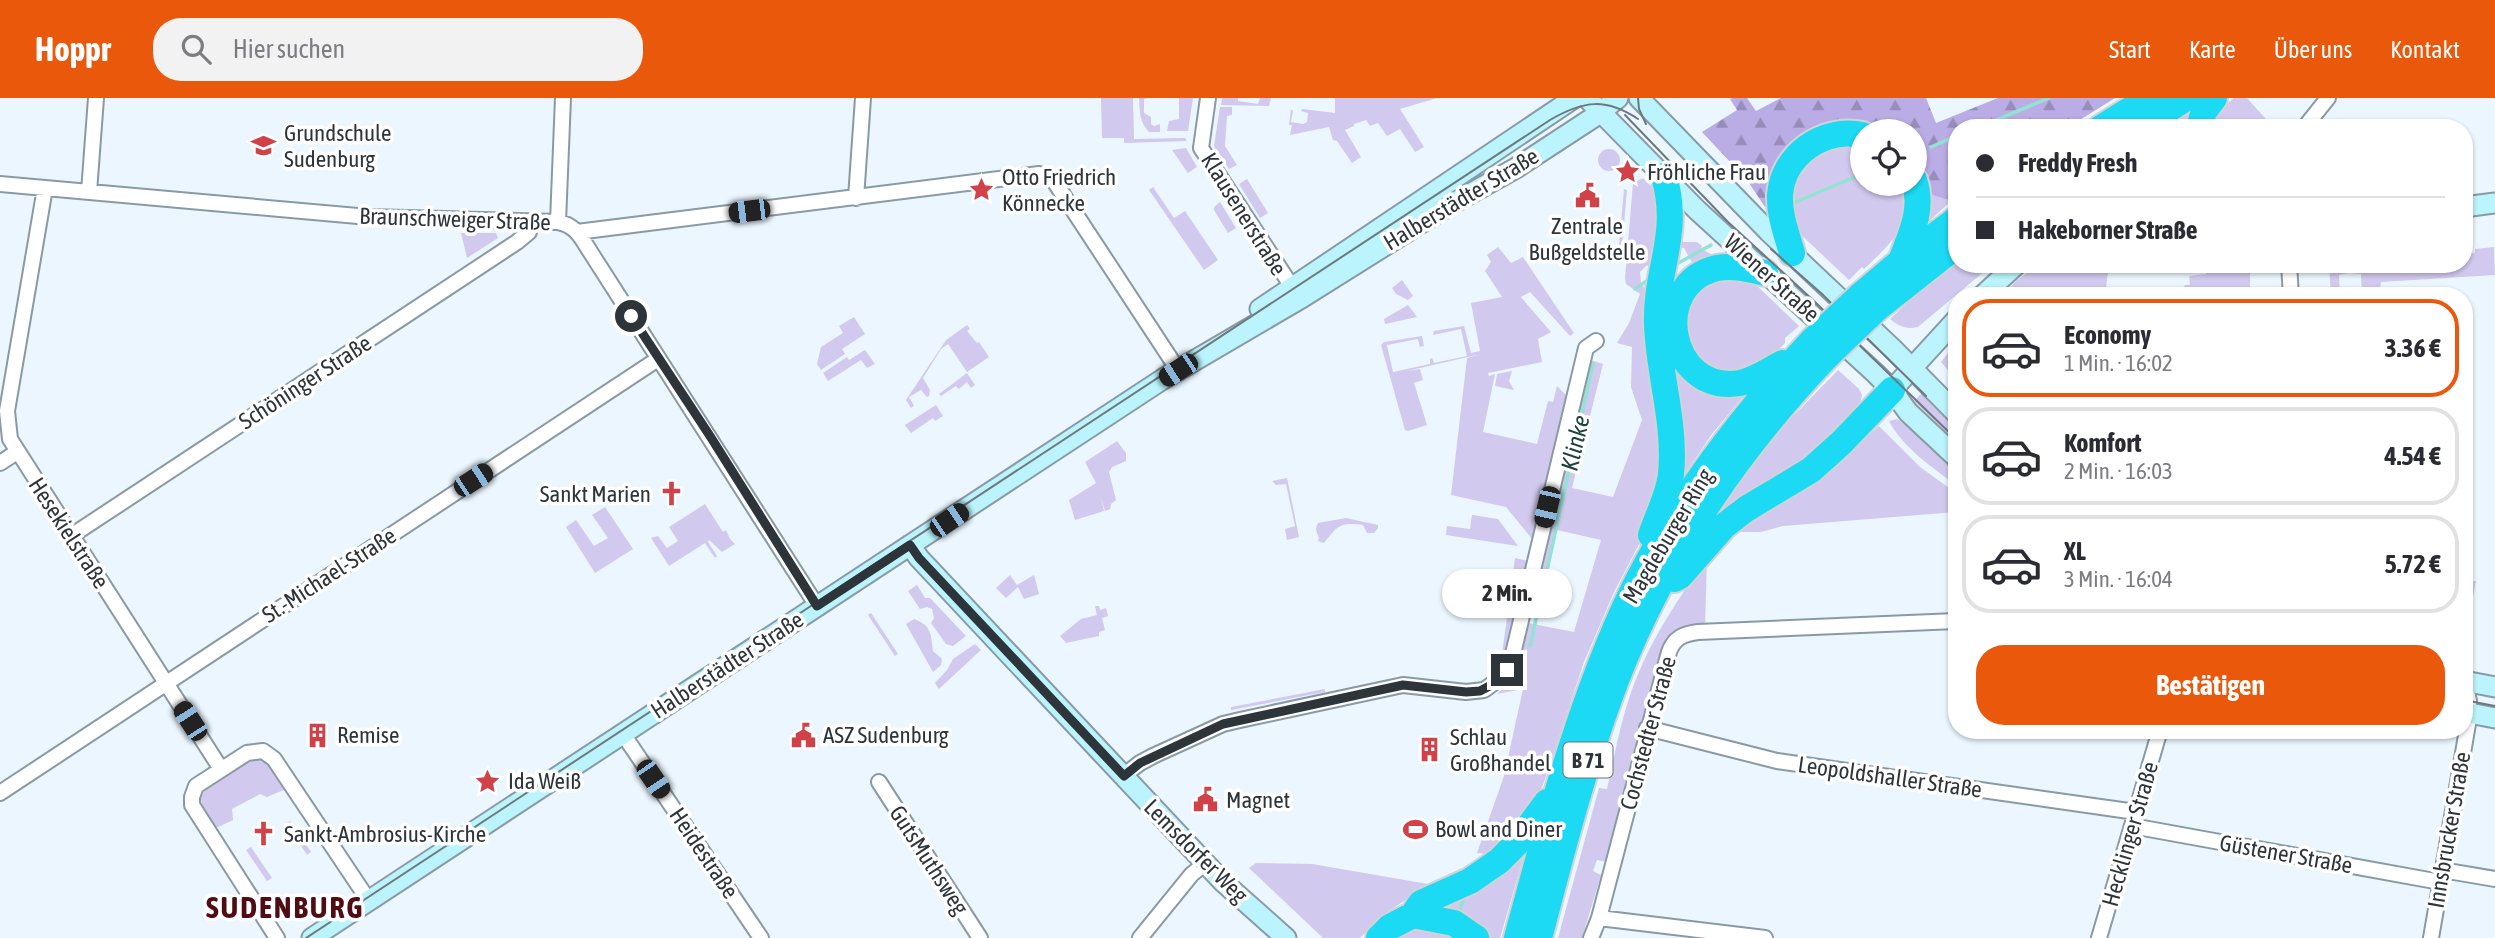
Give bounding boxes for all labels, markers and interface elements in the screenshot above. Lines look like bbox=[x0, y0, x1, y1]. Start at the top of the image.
search box bbox=[153, 18, 643, 81]
text: Hoppr bbox=[35, 30, 111, 68]
icon: search bbox=[177, 30, 215, 68]
text: Hier suchen bbox=[233, 34, 345, 64]
text: Start bbox=[2109, 36, 2151, 63]
text: Karte bbox=[2189, 36, 2236, 63]
text: Über uns bbox=[2274, 36, 2352, 63]
text: Kontakt bbox=[2390, 36, 2460, 63]
map controls bbox=[1850, 119, 1927, 196]
button: locate bbox=[1850, 119, 1927, 196]
place label: Grundschule Sudenburg bbox=[284, 120, 391, 172]
school or university icon: Grundschule Sudenburg bbox=[250, 132, 278, 160]
street label: Halberstädter Straße bbox=[1379, 143, 1543, 255]
street label: Klausenerstraße bbox=[1196, 148, 1292, 280]
text: Freddy Fresh bbox=[2018, 148, 2137, 178]
place icon: Fröhliche Frau bbox=[1613, 158, 1641, 186]
place label: Fröhliche Frau bbox=[1647, 159, 1766, 185]
place label: Otto Friedrich Könnecke bbox=[1002, 164, 1116, 216]
place icon: Otto Friedrich Könnecke bbox=[968, 176, 996, 204]
public building icon: Zentrale Bußgeldstelle bbox=[1573, 182, 1601, 210]
car bbox=[727, 198, 772, 224]
street label: Braunschweiger Straße bbox=[359, 203, 551, 235]
place label: Zentrale Bußgeldstelle bbox=[1529, 213, 1645, 265]
text: Hakeborner Straße bbox=[2018, 215, 2197, 245]
street label: Wiener Straße bbox=[1719, 229, 1825, 327]
route start bbox=[615, 300, 647, 332]
icon: car bbox=[1980, 317, 2043, 380]
text: Economy bbox=[2064, 320, 2151, 350]
street label: Schöninger Straße bbox=[234, 330, 376, 434]
text: 3.36 € bbox=[2384, 333, 2441, 363]
car bbox=[1155, 350, 1202, 390]
text: 1 Min. · 16:02 bbox=[2064, 350, 2173, 376]
water label: Klinke bbox=[1556, 412, 1595, 473]
icon: car bbox=[1980, 425, 2043, 488]
text: Komfort bbox=[2064, 428, 2141, 458]
text: 4.54 € bbox=[2384, 441, 2441, 471]
text: 2 Min. · 16:03 bbox=[2064, 458, 2173, 484]
car bbox=[450, 460, 497, 500]
street label: Magdeburger Ring bbox=[1618, 464, 1719, 608]
street label: Hesekielstraße bbox=[24, 473, 114, 593]
church icon: Sankt Marien bbox=[657, 480, 685, 508]
place label: Sankt Marien bbox=[540, 481, 651, 507]
car bbox=[1533, 484, 1562, 530]
car bbox=[926, 500, 973, 540]
street label: St.-Michael-Straße bbox=[257, 522, 401, 628]
icon: car bbox=[1980, 533, 2043, 596]
text: XL bbox=[2064, 536, 2086, 566]
text: 5.72 € bbox=[2384, 549, 2441, 579]
text: 3 Min. · 16:04 bbox=[2064, 566, 2173, 592]
callout: 2 Min. bbox=[1442, 568, 1572, 618]
text: 2 Min. bbox=[1482, 580, 1532, 606]
street label: Halberstädter Straße bbox=[646, 606, 808, 724]
button: Bestätigen bbox=[1976, 645, 2445, 725]
street label: Cochstedter Straße bbox=[1615, 653, 1681, 813]
route end bbox=[1491, 654, 1523, 686]
car bbox=[170, 698, 211, 744]
building icon: Remise bbox=[303, 721, 331, 749]
public building icon: ASZ Sudenburg bbox=[789, 721, 817, 749]
place label: Remise bbox=[337, 722, 399, 748]
place label: ASZ Sudenburg bbox=[823, 722, 949, 748]
place label: Schlau Großhandel bbox=[1450, 724, 1551, 776]
building icon: Schlau Großhandel bbox=[1416, 736, 1444, 764]
road number: B 71 bbox=[1564, 742, 1612, 778]
street label: Innsbrucker Straße bbox=[2422, 750, 2476, 910]
street label: Leopoldshaller Straße bbox=[1796, 751, 1984, 803]
car bbox=[633, 756, 674, 802]
street label: Hecklinger Straße bbox=[2097, 759, 2163, 909]
place icon: Ida Weiß bbox=[474, 767, 502, 795]
place label: Ida Weiß bbox=[508, 768, 581, 794]
public building icon: Magnet bbox=[1192, 786, 1220, 814]
place label: Magnet bbox=[1226, 787, 1290, 813]
street label: Lemsdorfer Weg bbox=[1139, 794, 1253, 908]
street label: GutsMuthsweg bbox=[884, 801, 974, 919]
street label: Heidestraße bbox=[664, 803, 744, 903]
sports icon: Bowl and Diner bbox=[1401, 815, 1429, 843]
place label: Bowl and Diner bbox=[1435, 816, 1563, 842]
church icon: Sankt-Ambrosius-Kirche bbox=[250, 820, 278, 848]
place label: Sankt-Ambrosius-Kirche bbox=[284, 821, 486, 847]
street label: Güstener Straße bbox=[2218, 830, 2354, 878]
district label: SUDENBURG bbox=[206, 890, 364, 924]

